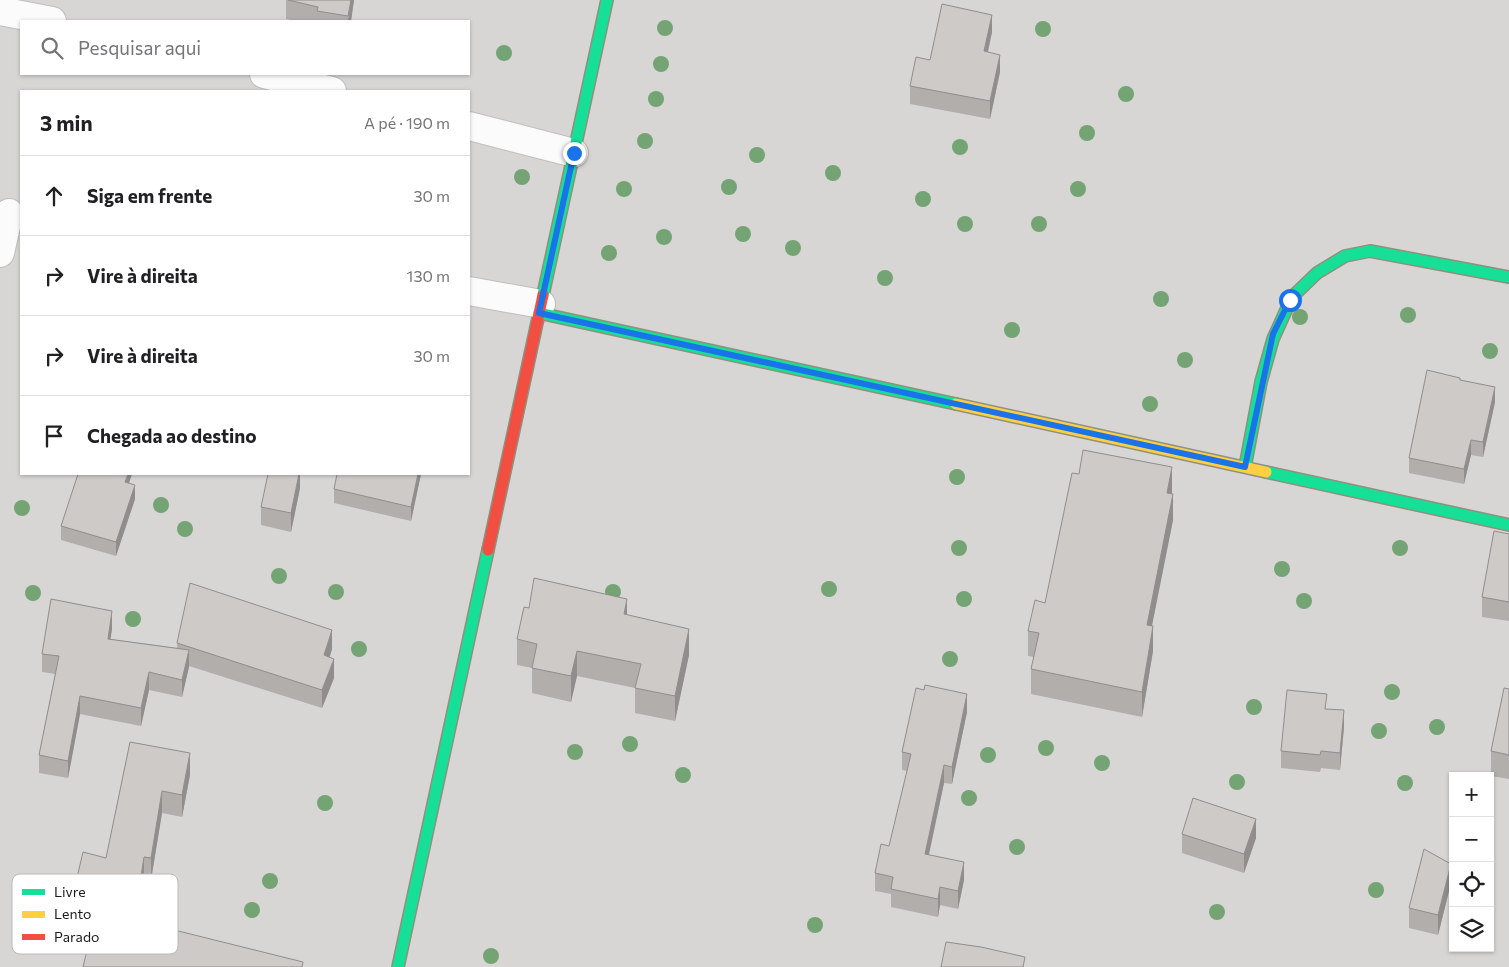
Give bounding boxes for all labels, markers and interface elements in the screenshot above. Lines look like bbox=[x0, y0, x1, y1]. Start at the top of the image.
search box bbox=[20, 20, 470, 75]
icon: search bbox=[38, 34, 66, 62]
text: Pesquisar aqui bbox=[78, 36, 201, 59]
text: 3 min bbox=[40, 110, 93, 135]
text: A pé · 190 m bbox=[364, 113, 450, 132]
route end bbox=[563, 142, 586, 165]
icon: ahead bbox=[40, 182, 68, 210]
text: Siga em frente bbox=[87, 184, 212, 207]
text: 30 m bbox=[413, 186, 450, 205]
icon: right bbox=[40, 262, 68, 290]
text: Vire à direita bbox=[87, 264, 198, 287]
text: 130 m bbox=[407, 266, 450, 285]
route start bbox=[1279, 289, 1302, 312]
icon: right bbox=[40, 342, 68, 370]
text: Vire à direita bbox=[87, 344, 198, 367]
text: 30 m bbox=[413, 346, 450, 365]
icon: arrive bbox=[40, 422, 68, 450]
text: Chegada ao destino bbox=[87, 424, 257, 447]
map controls bbox=[1449, 772, 1494, 952]
button: + bbox=[1449, 772, 1494, 817]
button: − bbox=[1449, 817, 1494, 862]
button: locate bbox=[1449, 862, 1494, 907]
legend bbox=[12, 874, 178, 954]
text: Livre bbox=[54, 883, 86, 900]
text: Lento bbox=[54, 905, 91, 922]
button: layers bbox=[1449, 907, 1494, 952]
text: Parado bbox=[54, 928, 99, 945]

